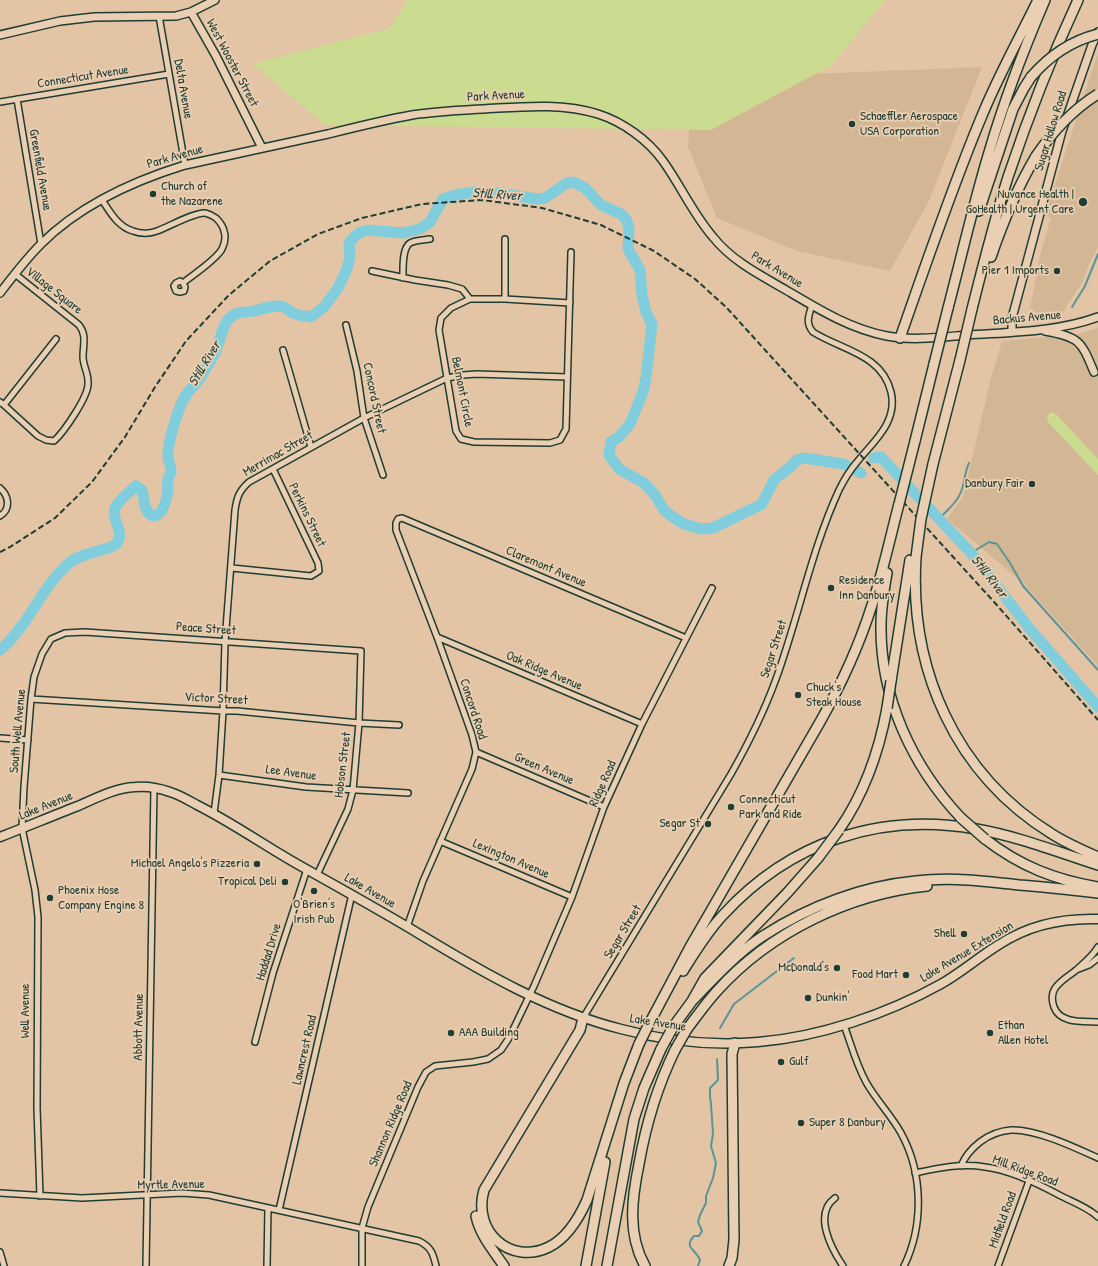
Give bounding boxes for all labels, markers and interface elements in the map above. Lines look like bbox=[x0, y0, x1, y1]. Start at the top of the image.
street label: West Wooster Street bbox=[202, 16, 262, 110]
street label: Delta Avenue bbox=[170, 58, 196, 120]
street label: Connecticut Avenue bbox=[36, 62, 130, 92]
street label: Park Avenue bbox=[467, 87, 525, 105]
street label: Sugar Hollow Road bbox=[1031, 89, 1071, 173]
place label: Schaeffler Aerospace USA Corporation bbox=[860, 109, 958, 140]
marker: Schaeffler Aerospace USA Corporation bbox=[847, 119, 857, 129]
street label: Greenfield Avenue bbox=[25, 128, 55, 212]
street label: Park Avenue bbox=[145, 142, 205, 172]
place label: Church of the Nazarene bbox=[161, 179, 223, 210]
water label: Still River bbox=[472, 185, 522, 205]
place label: Nuvance Health | GoHealth | Urgent Care bbox=[966, 187, 1074, 218]
marker: Church of the Nazarene bbox=[148, 189, 158, 199]
marker: Nuvance Health | GoHealth | Urgent Care bbox=[1077, 196, 1089, 208]
street label: Park Avenue bbox=[748, 248, 806, 292]
place label: Pier 1 Imports bbox=[982, 263, 1049, 279]
street label: Village Square bbox=[23, 264, 85, 318]
marker: Pier 1 Imports bbox=[1052, 266, 1062, 276]
street label: Backus Avenue bbox=[992, 307, 1062, 329]
water label: Still River bbox=[185, 338, 225, 390]
street label: Belmont Circle bbox=[448, 355, 476, 429]
street label: Concord Street bbox=[359, 361, 389, 435]
street label: Merrimac Street bbox=[240, 428, 316, 480]
place label: Danbury Fair bbox=[965, 476, 1024, 492]
marker: Danbury Fair bbox=[1027, 479, 1037, 489]
street label: Perkins Street bbox=[285, 481, 329, 549]
street label: Claremont Avenue bbox=[503, 543, 589, 591]
water label: Still River bbox=[967, 552, 1011, 602]
place label: Residence Inn Danbury bbox=[839, 573, 895, 604]
marker: Residence Inn Danbury bbox=[826, 583, 836, 593]
street label: Segar Street bbox=[757, 618, 791, 680]
street label: Peace Street bbox=[176, 619, 236, 639]
street label: Oak Ridge Avenue bbox=[503, 648, 585, 694]
street label: Concord Road bbox=[456, 677, 490, 741]
place label: Chuck's Steak House bbox=[806, 680, 862, 711]
street label: South Well Avenue bbox=[7, 688, 29, 774]
street label: Victor Street bbox=[184, 690, 248, 708]
marker: Chuck's Steak House bbox=[793, 690, 803, 700]
street label: Hobson Street bbox=[331, 731, 355, 799]
street label: Green Avenue bbox=[512, 749, 576, 789]
street label: Ridge Road bbox=[586, 758, 620, 810]
street label: Lee Avenue bbox=[265, 762, 317, 784]
street label: Lake Avenue bbox=[17, 788, 75, 824]
place label: Connecticut Park and Ride bbox=[739, 792, 802, 823]
marker: Connecticut Park and Ride bbox=[726, 802, 736, 812]
place label: Segar St bbox=[660, 816, 700, 832]
marker: Segar St bbox=[703, 819, 713, 829]
street label: Lexington Avenue bbox=[470, 836, 552, 882]
place label: Michael Angelo's Pizzeria bbox=[131, 856, 249, 872]
marker: Michael Angelo's Pizzeria bbox=[252, 859, 262, 869]
street label: Lake Avenue bbox=[342, 870, 398, 912]
place label: Tropical Deli bbox=[218, 874, 277, 890]
marker: Tropical Deli bbox=[280, 877, 290, 887]
place label: Phoenix Hose Company Engine 8 bbox=[58, 883, 144, 914]
marker: O'Brien's Irish Pub bbox=[309, 886, 319, 896]
marker: Phoenix Hose Company Engine 8 bbox=[45, 893, 55, 903]
place label: O'Brien's Irish Pub bbox=[293, 897, 335, 928]
street label: Segar Street bbox=[601, 902, 645, 962]
street label: Lake Avenue Extension bbox=[918, 918, 1016, 986]
street label: Haddad Drive bbox=[253, 922, 285, 982]
place label: Shell bbox=[934, 926, 956, 942]
marker: Shell bbox=[959, 929, 969, 939]
place label: McDonald's bbox=[778, 960, 829, 976]
marker: McDonald's bbox=[832, 963, 842, 973]
place label: Food Mart bbox=[852, 967, 898, 983]
marker: Food Mart bbox=[901, 970, 911, 980]
street label: Well Avenue bbox=[18, 984, 34, 1038]
place label: Dunkin' bbox=[816, 990, 850, 1006]
street label: Abbott Avenue bbox=[131, 993, 147, 1061]
marker: Dunkin' bbox=[803, 993, 813, 1003]
street label: Lake Avenue bbox=[629, 1011, 687, 1035]
street label: Lawncrest Road bbox=[289, 1014, 321, 1086]
place label: Ethan Allen Hotel bbox=[998, 1018, 1048, 1049]
place label: AAA Building bbox=[459, 1025, 519, 1041]
marker: AAA Building bbox=[446, 1028, 456, 1038]
marker: Ethan Allen Hotel bbox=[985, 1028, 995, 1038]
place label: Gulf bbox=[789, 1054, 809, 1070]
marker: Gulf bbox=[776, 1057, 786, 1067]
street label: Shannon Ridge Road bbox=[366, 1079, 416, 1169]
place label: Super 8 Danbury bbox=[809, 1115, 886, 1131]
marker: Super 8 Danbury bbox=[796, 1118, 806, 1128]
street label: Mill Ridge Road bbox=[990, 1152, 1060, 1190]
street label: Myrtle Avenue bbox=[137, 1177, 205, 1193]
street label: Midfield Road bbox=[986, 1190, 1020, 1250]

